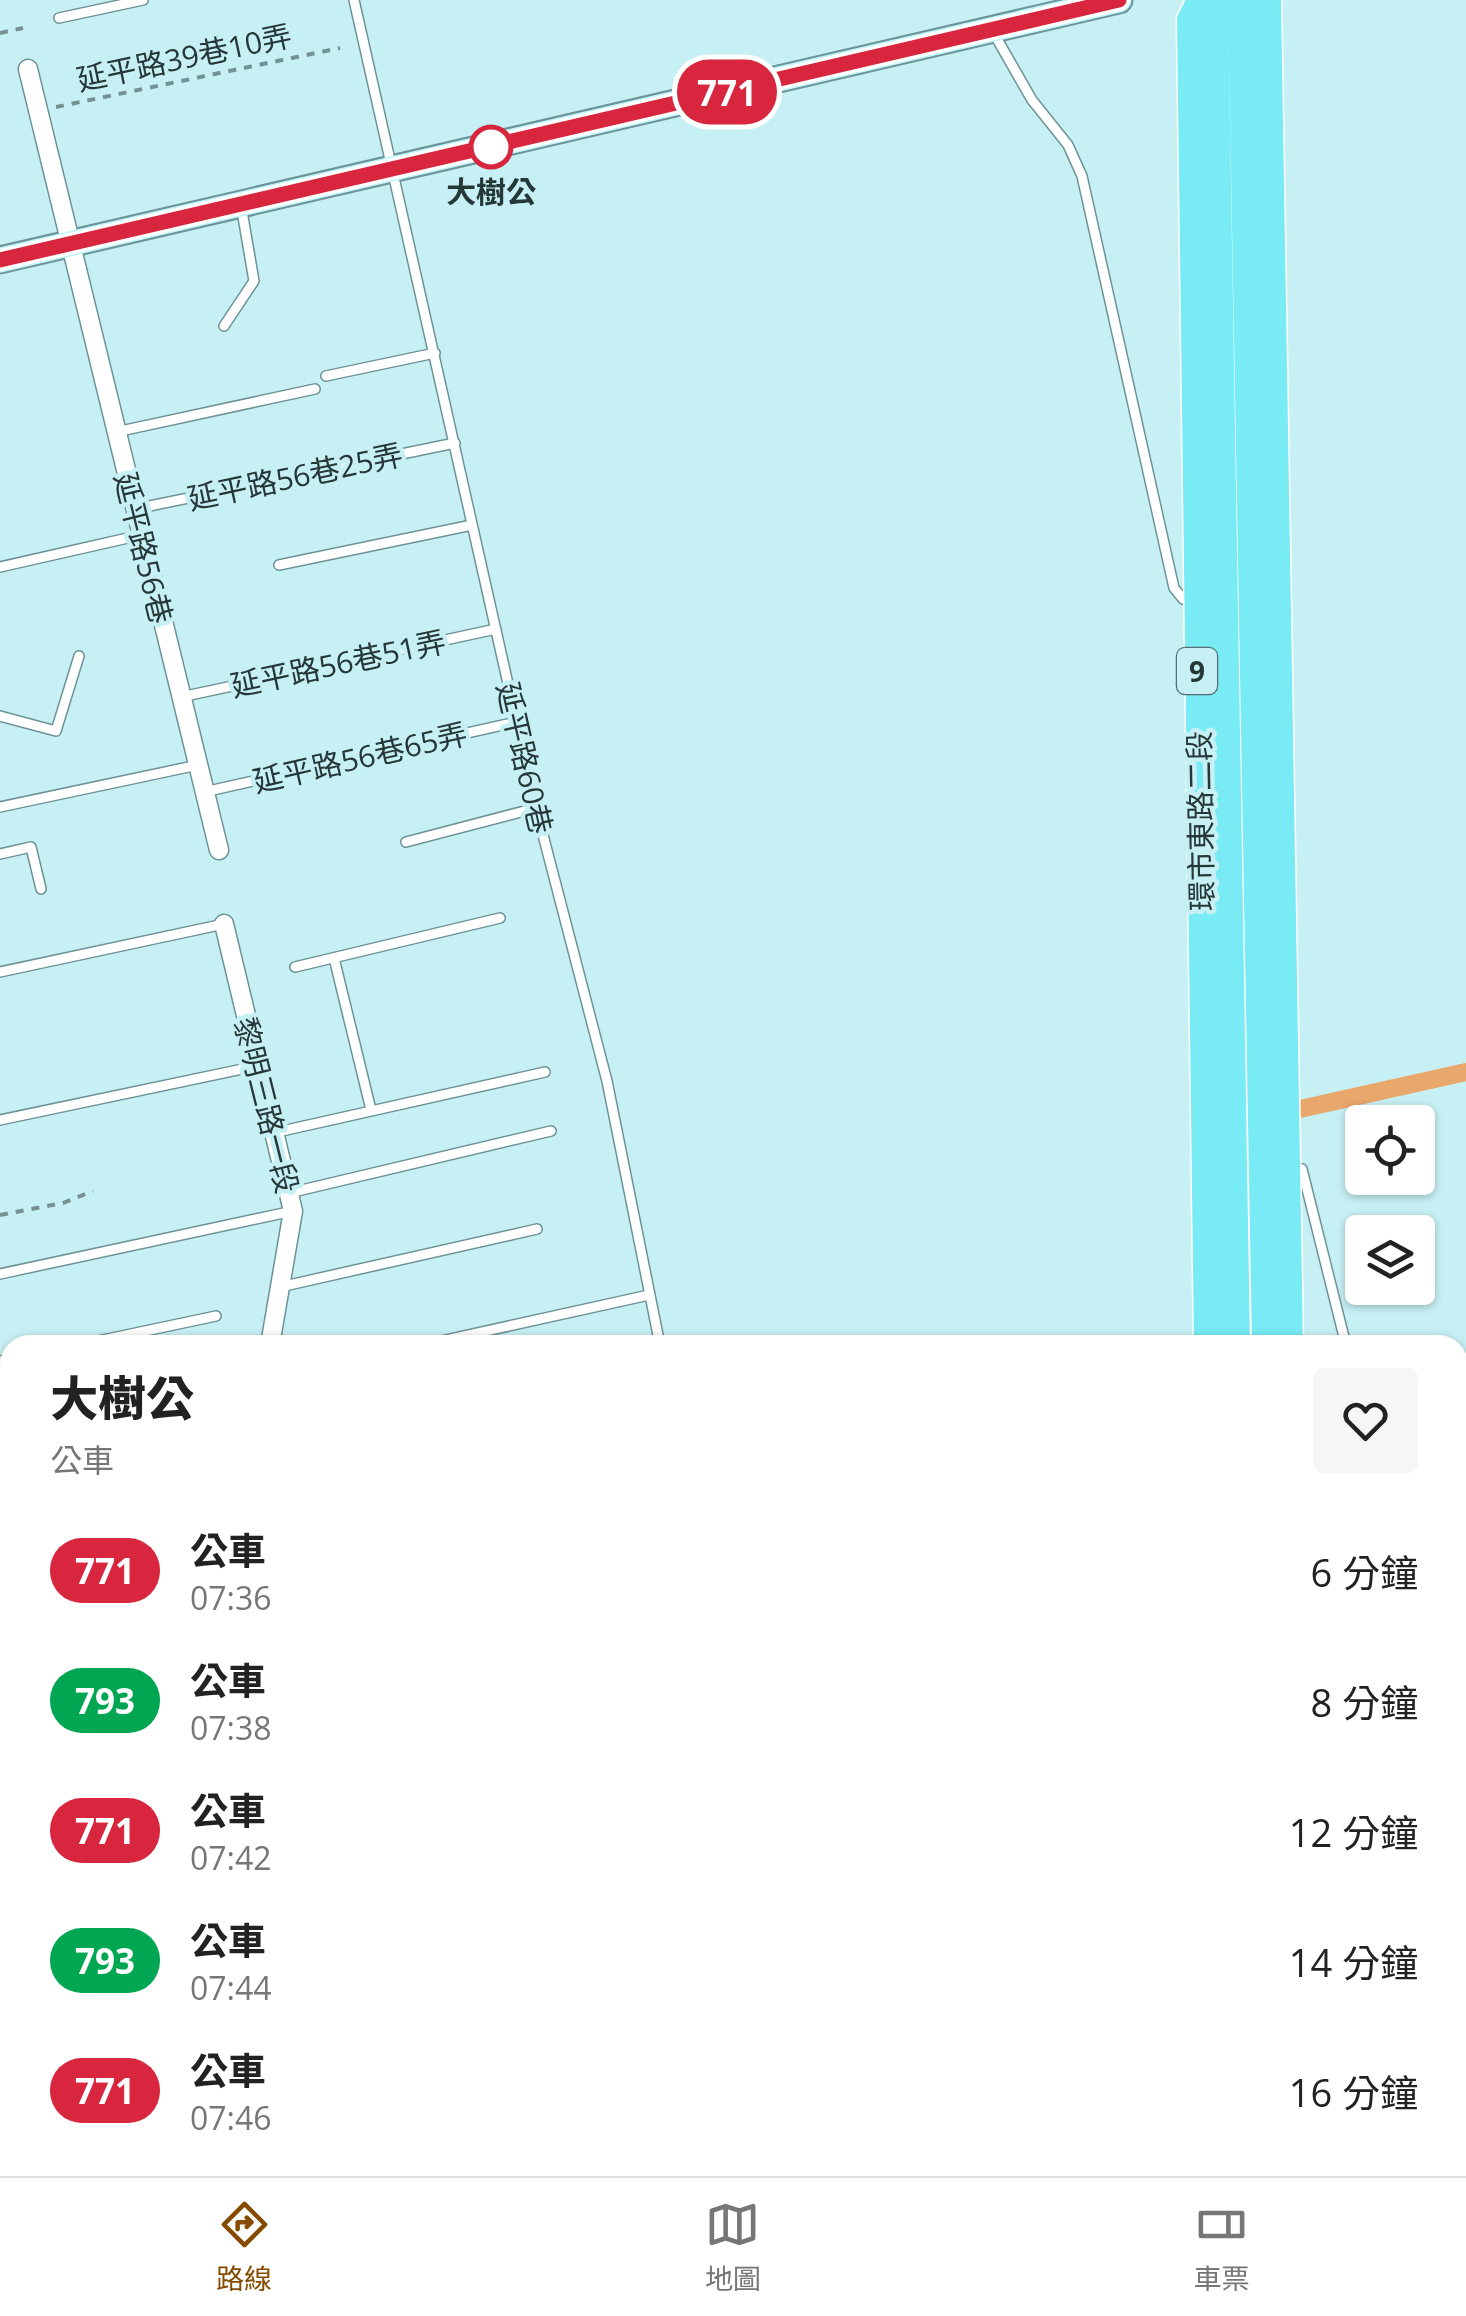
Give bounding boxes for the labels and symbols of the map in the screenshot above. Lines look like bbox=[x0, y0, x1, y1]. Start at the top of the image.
street label: 延平路39巷10弄 bbox=[73, 14, 295, 100]
line badge: 771 bbox=[670, 59, 784, 124]
marker: 大樹公 bbox=[470, 126, 512, 168]
place label: 大樹公 bbox=[446, 171, 536, 212]
street label: 延平路56巷25弄 bbox=[184, 433, 406, 519]
street label: 延平路56巷 bbox=[105, 468, 183, 628]
street label: 延平路56巷51弄 bbox=[227, 620, 449, 706]
road number: 9 bbox=[1177, 648, 1217, 694]
street label: 延平路60巷 bbox=[488, 678, 562, 838]
street label: 延平路56巷65弄 bbox=[249, 712, 471, 802]
street label: 環市東路二段 bbox=[1178, 731, 1222, 911]
street label: 黎明三路一段 bbox=[225, 1013, 309, 1197]

